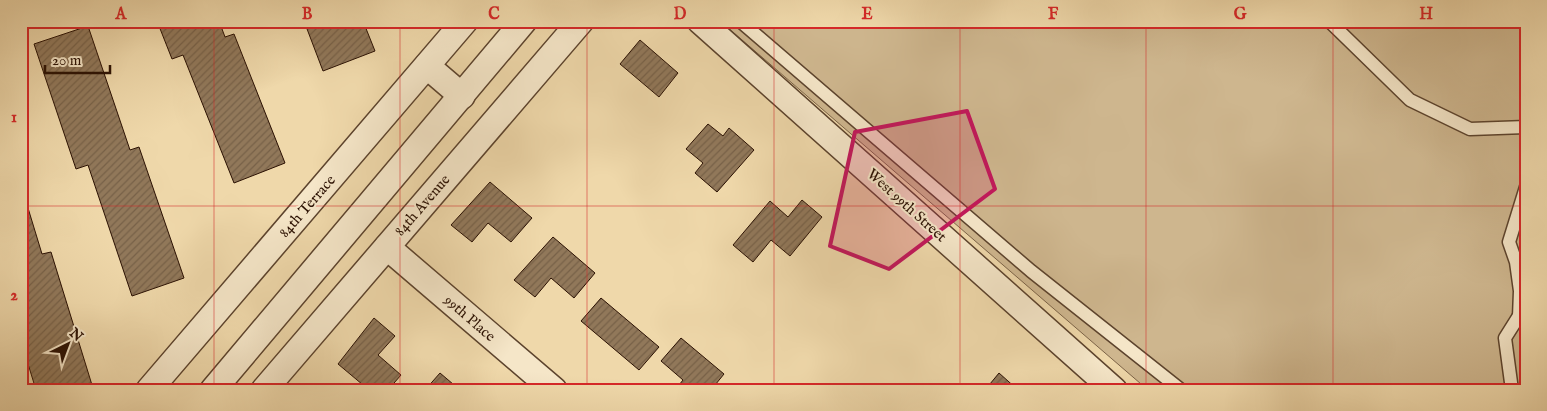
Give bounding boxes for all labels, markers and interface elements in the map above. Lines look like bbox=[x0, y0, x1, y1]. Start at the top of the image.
text: A bbox=[115, 5, 128, 25]
text: B bbox=[302, 5, 313, 25]
text: C bbox=[488, 5, 500, 25]
text: D bbox=[674, 5, 687, 25]
text: E bbox=[861, 5, 873, 25]
text: F bbox=[1048, 5, 1059, 25]
text: G bbox=[1234, 5, 1247, 25]
text: H bbox=[1419, 5, 1433, 25]
scale bar bbox=[45, 42, 110, 74]
text: 20 m bbox=[52, 51, 82, 70]
text: 1 bbox=[11, 108, 17, 128]
street label: West 99th Street bbox=[863, 165, 951, 246]
street label: 84th Terrace bbox=[275, 171, 340, 242]
street label: 84th Avenue bbox=[390, 171, 454, 240]
text: 2 bbox=[10, 286, 18, 306]
street label: 99th Place bbox=[439, 290, 499, 346]
north arrow bbox=[42, 318, 92, 368]
text: N bbox=[65, 324, 87, 346]

